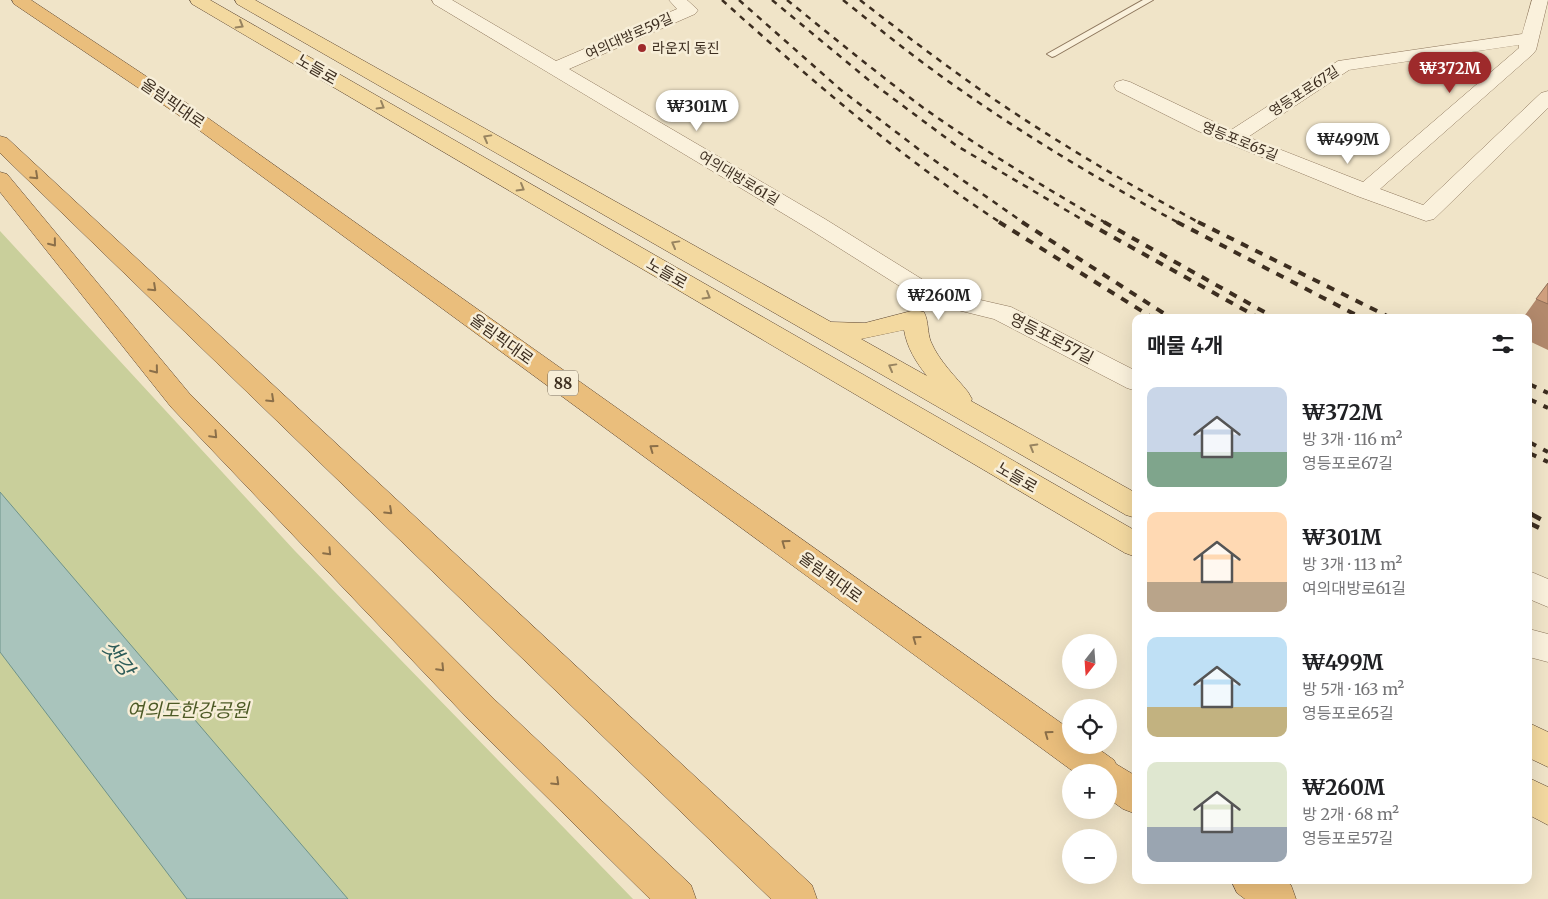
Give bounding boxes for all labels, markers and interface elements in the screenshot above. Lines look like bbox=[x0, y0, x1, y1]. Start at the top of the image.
street label: 여의대방로59길 bbox=[583, 9, 675, 63]
one-way arrow bbox=[235, 18, 244, 28]
place label: 라운지 동진 bbox=[652, 39, 720, 57]
marker: 라운지 동진 bbox=[636, 42, 648, 54]
street label: 노들로 bbox=[293, 49, 341, 89]
pin: ₩372M bbox=[1415, 52, 1485, 94]
text: ₩372M bbox=[1419, 58, 1481, 78]
street label: 영등포로67길 bbox=[1266, 62, 1342, 120]
street label: 올림픽대로 bbox=[137, 74, 209, 132]
pin: ₩301M bbox=[662, 90, 732, 132]
text: ₩301M bbox=[667, 96, 727, 116]
one-way arrow bbox=[375, 100, 384, 110]
street label: 영등포로65길 bbox=[1199, 118, 1281, 164]
pin: ₩499M bbox=[1313, 122, 1383, 165]
text: ₩499M bbox=[1317, 129, 1379, 149]
one-way arrow bbox=[484, 134, 493, 144]
street label: 여의대방로61길 bbox=[695, 147, 783, 209]
one-way arrow bbox=[30, 170, 39, 179]
one-way arrow bbox=[516, 182, 525, 192]
one-way arrow bbox=[47, 238, 56, 247]
one-way arrow bbox=[671, 240, 680, 250]
street label: 노들로 bbox=[643, 253, 691, 293]
pin: ₩260M bbox=[904, 278, 974, 321]
one-way arrow bbox=[148, 282, 157, 291]
text: ₩260M bbox=[907, 285, 971, 305]
one-way arrow bbox=[701, 290, 710, 300]
street label: 영등포로57길 bbox=[1007, 308, 1097, 368]
street label: 올림픽대로 bbox=[466, 309, 538, 369]
icon: filters bbox=[1489, 330, 1517, 358]
text: 매물 4개 bbox=[1147, 332, 1223, 359]
one-way arrow bbox=[889, 363, 898, 373]
one-way arrow bbox=[150, 364, 159, 373]
road number: 88 bbox=[548, 370, 578, 396]
one-way arrow bbox=[266, 393, 275, 402]
text: ₩372M bbox=[1302, 399, 1383, 426]
icon: home bbox=[1187, 407, 1247, 467]
one-way arrow bbox=[208, 429, 217, 438]
text: 방 3개 · 116 m² bbox=[1302, 429, 1403, 449]
one-way arrow bbox=[1030, 444, 1039, 454]
one-way arrow bbox=[649, 445, 659, 454]
text: 영등포로67길 bbox=[1302, 453, 1393, 473]
street label: 노들로 bbox=[993, 457, 1041, 497]
one-way arrow bbox=[383, 505, 392, 514]
text: ₩301M bbox=[1302, 524, 1382, 551]
icon: home bbox=[1187, 532, 1247, 592]
one-way arrow bbox=[781, 540, 790, 550]
one-way arrow bbox=[322, 546, 331, 555]
street label: 올림픽대로 bbox=[795, 547, 867, 607]
text: 방 3개 · 113 m² bbox=[1302, 554, 1402, 574]
text: 여의대방로61길 bbox=[1302, 578, 1406, 598]
water label: 샛강 bbox=[96, 634, 142, 684]
north arrow bbox=[1062, 634, 1118, 689]
map controls bbox=[1062, 634, 1117, 884]
one-way arrow bbox=[913, 636, 922, 644]
text: ₩499M bbox=[1302, 649, 1383, 676]
icon: home bbox=[1187, 657, 1247, 717]
one-way arrow bbox=[435, 662, 444, 671]
text: 방 5개 · 163 m² bbox=[1302, 679, 1404, 699]
park label: 여의도한강공원 bbox=[127, 698, 251, 722]
button: locate bbox=[1062, 699, 1117, 754]
text: 영등포로65길 bbox=[1302, 703, 1394, 723]
one-way arrow bbox=[1044, 731, 1054, 740]
button: + bbox=[1062, 764, 1117, 819]
text: ₩260M bbox=[1302, 774, 1385, 801]
one-way arrow bbox=[551, 776, 560, 785]
icon: home bbox=[1187, 782, 1247, 842]
text: 방 2개 · 68 m² bbox=[1302, 804, 1399, 824]
text: 영등포로57길 bbox=[1302, 828, 1393, 848]
button: − bbox=[1062, 829, 1117, 884]

